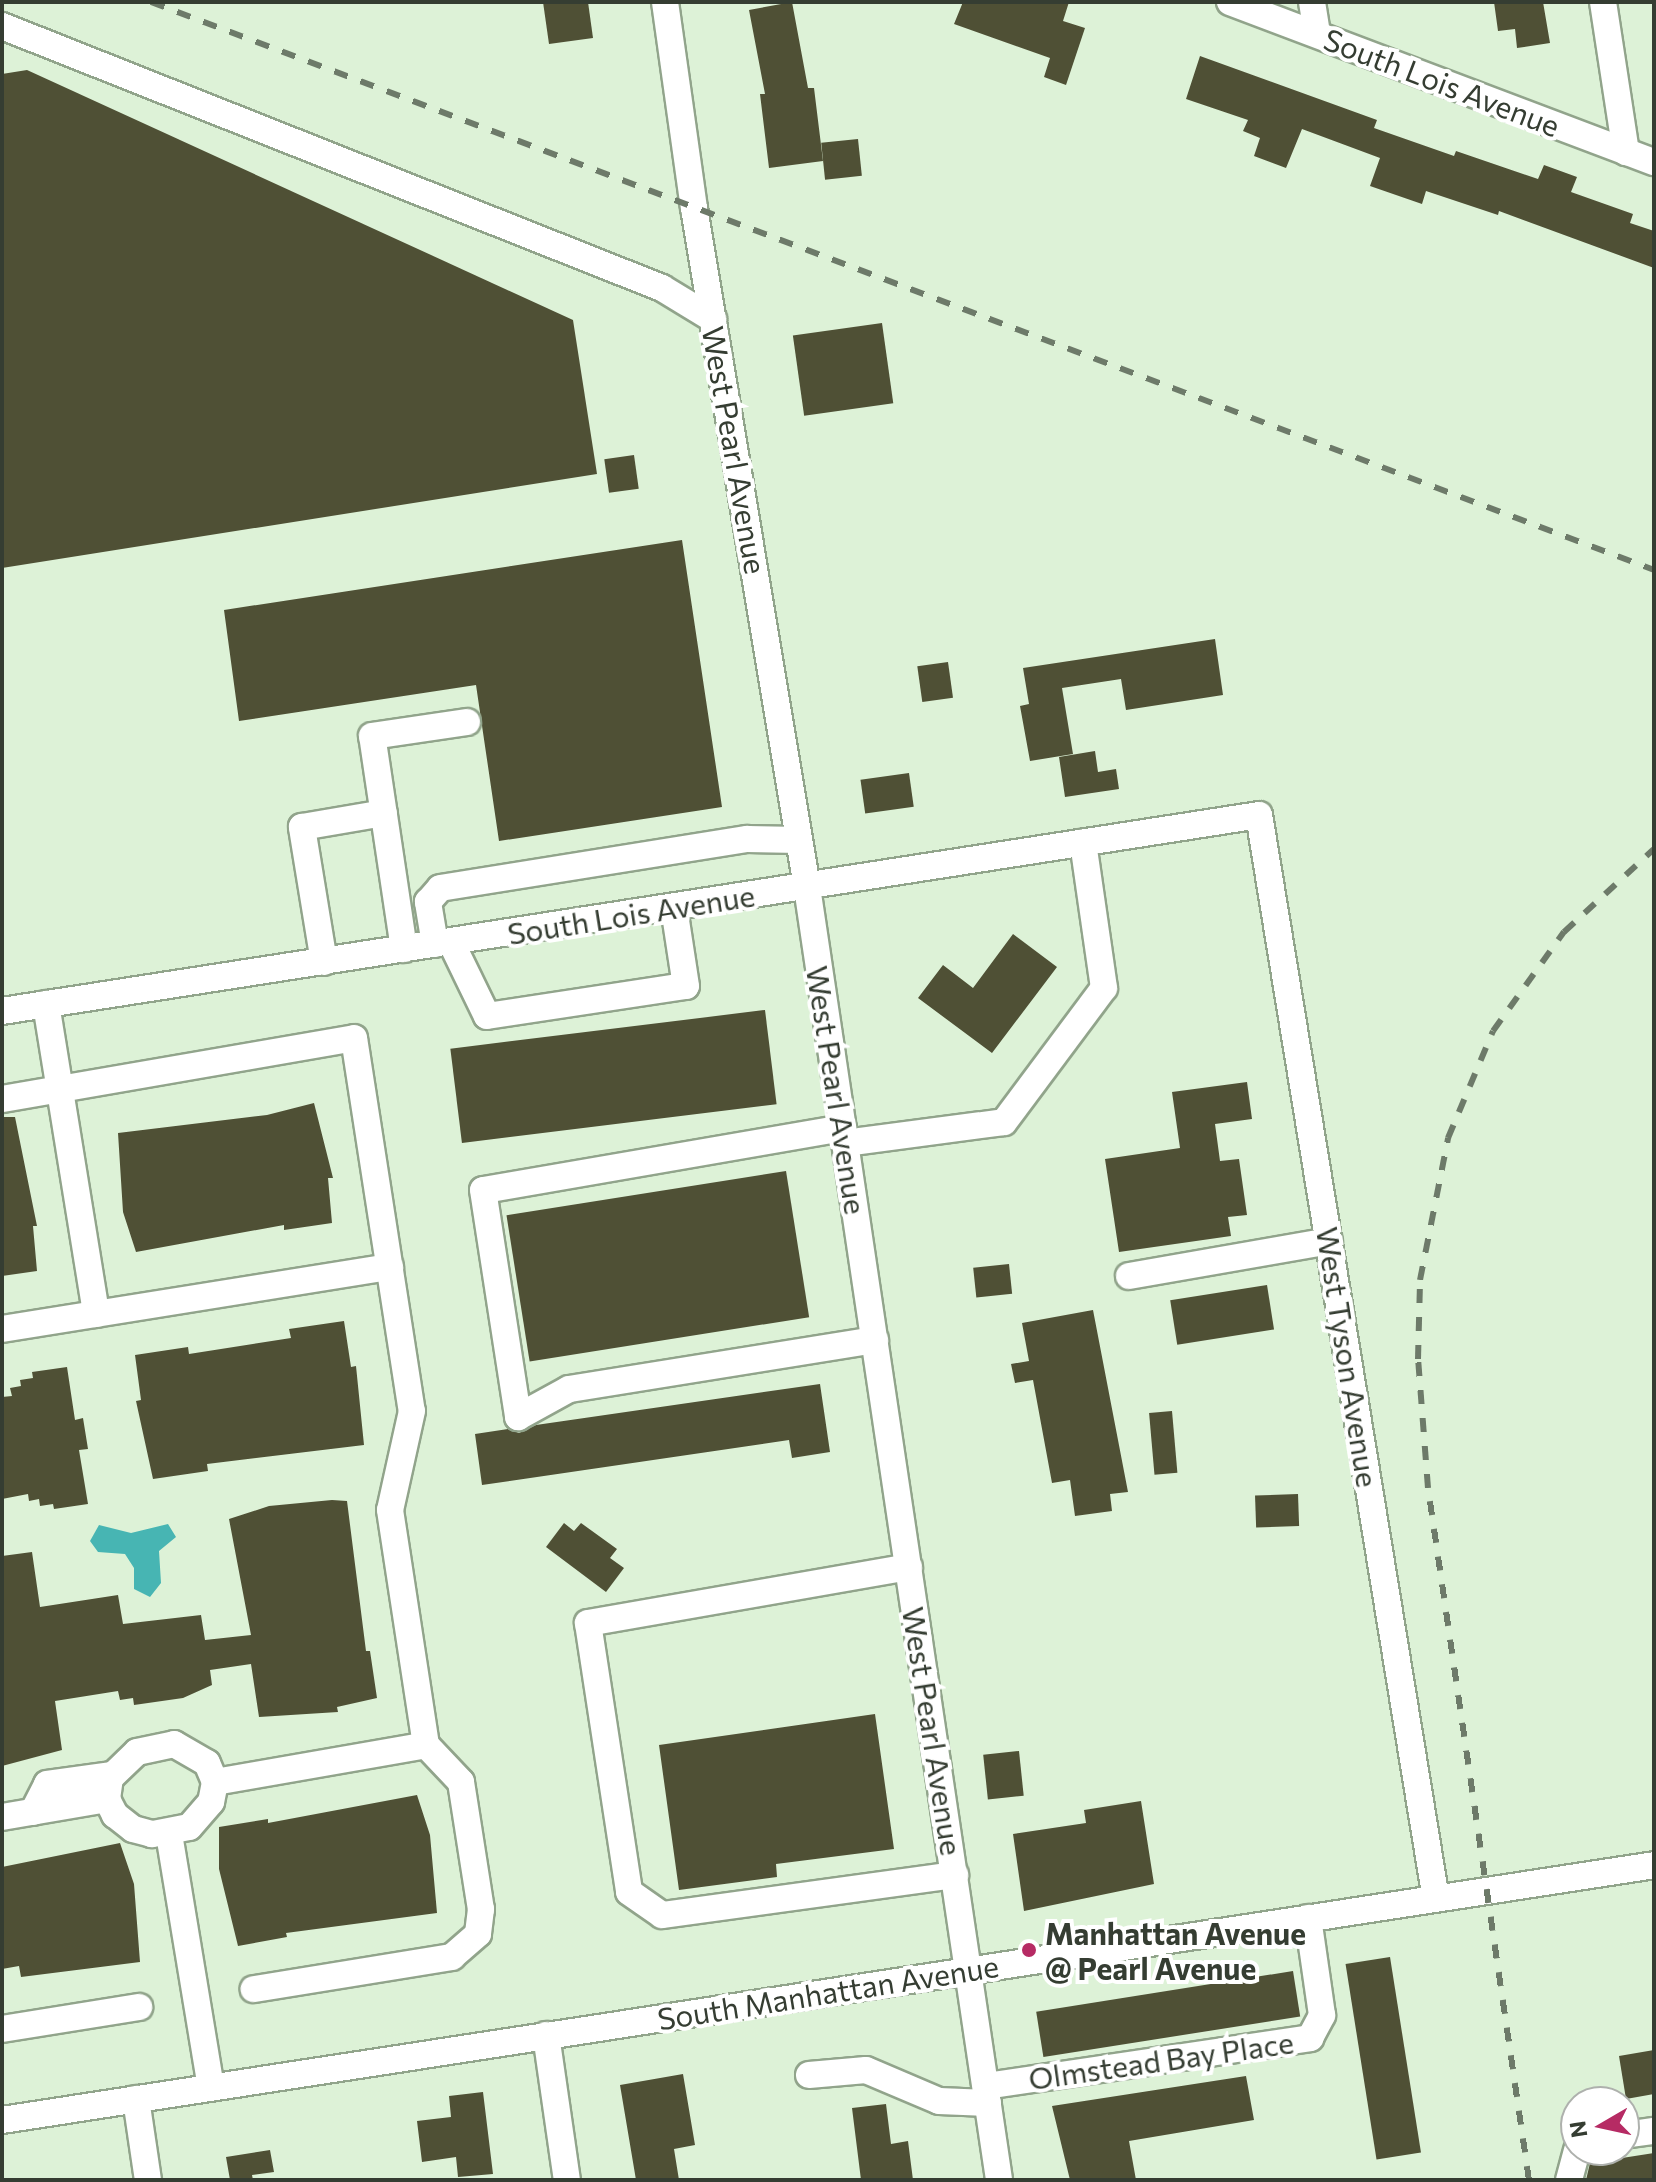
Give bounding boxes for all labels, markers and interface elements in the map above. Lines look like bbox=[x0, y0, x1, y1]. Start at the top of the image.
street label: South Lois Avenue bbox=[1319, 20, 1565, 144]
street label: West Pearl Avenue bbox=[695, 323, 775, 577]
street label: South Lois Avenue bbox=[505, 877, 757, 951]
street label: West Pearl Avenue bbox=[800, 963, 874, 1217]
street label: West Tyson Avenue bbox=[1310, 1224, 1386, 1490]
street label: West Pearl Avenue bbox=[896, 1604, 970, 1858]
place label: Manhattan Avenue @ Pearl Avenue bbox=[1045, 1915, 1306, 1986]
marker: Manhattan Avenue @ Pearl Avenue bbox=[1020, 1941, 1038, 1959]
street label: South Manhattan Avenue bbox=[655, 1947, 1001, 2037]
street label: Olmstead Bay Place bbox=[1026, 2024, 1296, 2096]
north arrow bbox=[1560, 2086, 1640, 2166]
text: N bbox=[1563, 2119, 1592, 2140]

